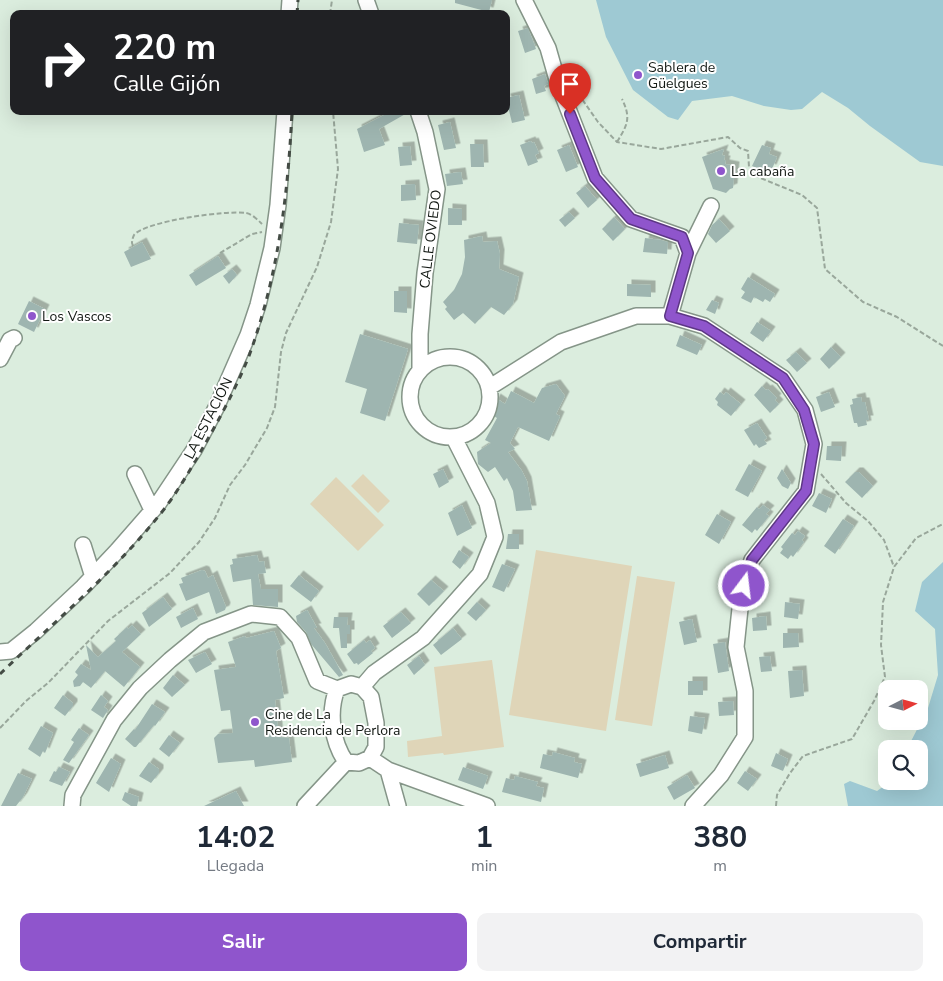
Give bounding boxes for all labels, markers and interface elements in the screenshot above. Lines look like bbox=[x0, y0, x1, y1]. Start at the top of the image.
text: 220 m bbox=[113, 24, 216, 71]
icon: right bbox=[30, 30, 95, 95]
place label: Sablera de Güelgues bbox=[648, 58, 715, 93]
pin bbox=[549, 63, 591, 114]
text: Calle Gijón bbox=[113, 69, 220, 99]
marker: Sablera de Güelgues bbox=[632, 69, 644, 81]
icon: arrive bbox=[556, 70, 584, 98]
place label: La cabaña bbox=[731, 162, 794, 181]
marker: La cabaña bbox=[715, 165, 727, 177]
street label: CALLE OVIEDO bbox=[415, 189, 446, 290]
place label: Los Vascos bbox=[42, 307, 112, 326]
marker: Los Vascos bbox=[26, 310, 38, 322]
street label: LA ESTACIÓN bbox=[180, 374, 237, 462]
position arrow bbox=[717, 559, 769, 611]
north arrow bbox=[878, 680, 928, 730]
map controls bbox=[878, 680, 928, 790]
place label: Cine de La Residencia de Perlora bbox=[265, 705, 400, 740]
marker: Cine de La Residencia de Perlora bbox=[249, 716, 261, 728]
button: search bbox=[878, 740, 928, 790]
text: 14:02 bbox=[196, 817, 275, 858]
text: 1 bbox=[475, 817, 493, 858]
text: 380 bbox=[693, 817, 747, 858]
text: Llegada bbox=[207, 855, 264, 877]
text: min bbox=[471, 855, 497, 877]
text: m bbox=[713, 855, 727, 877]
button: Salir bbox=[20, 913, 467, 971]
button: Compartir bbox=[477, 913, 923, 971]

